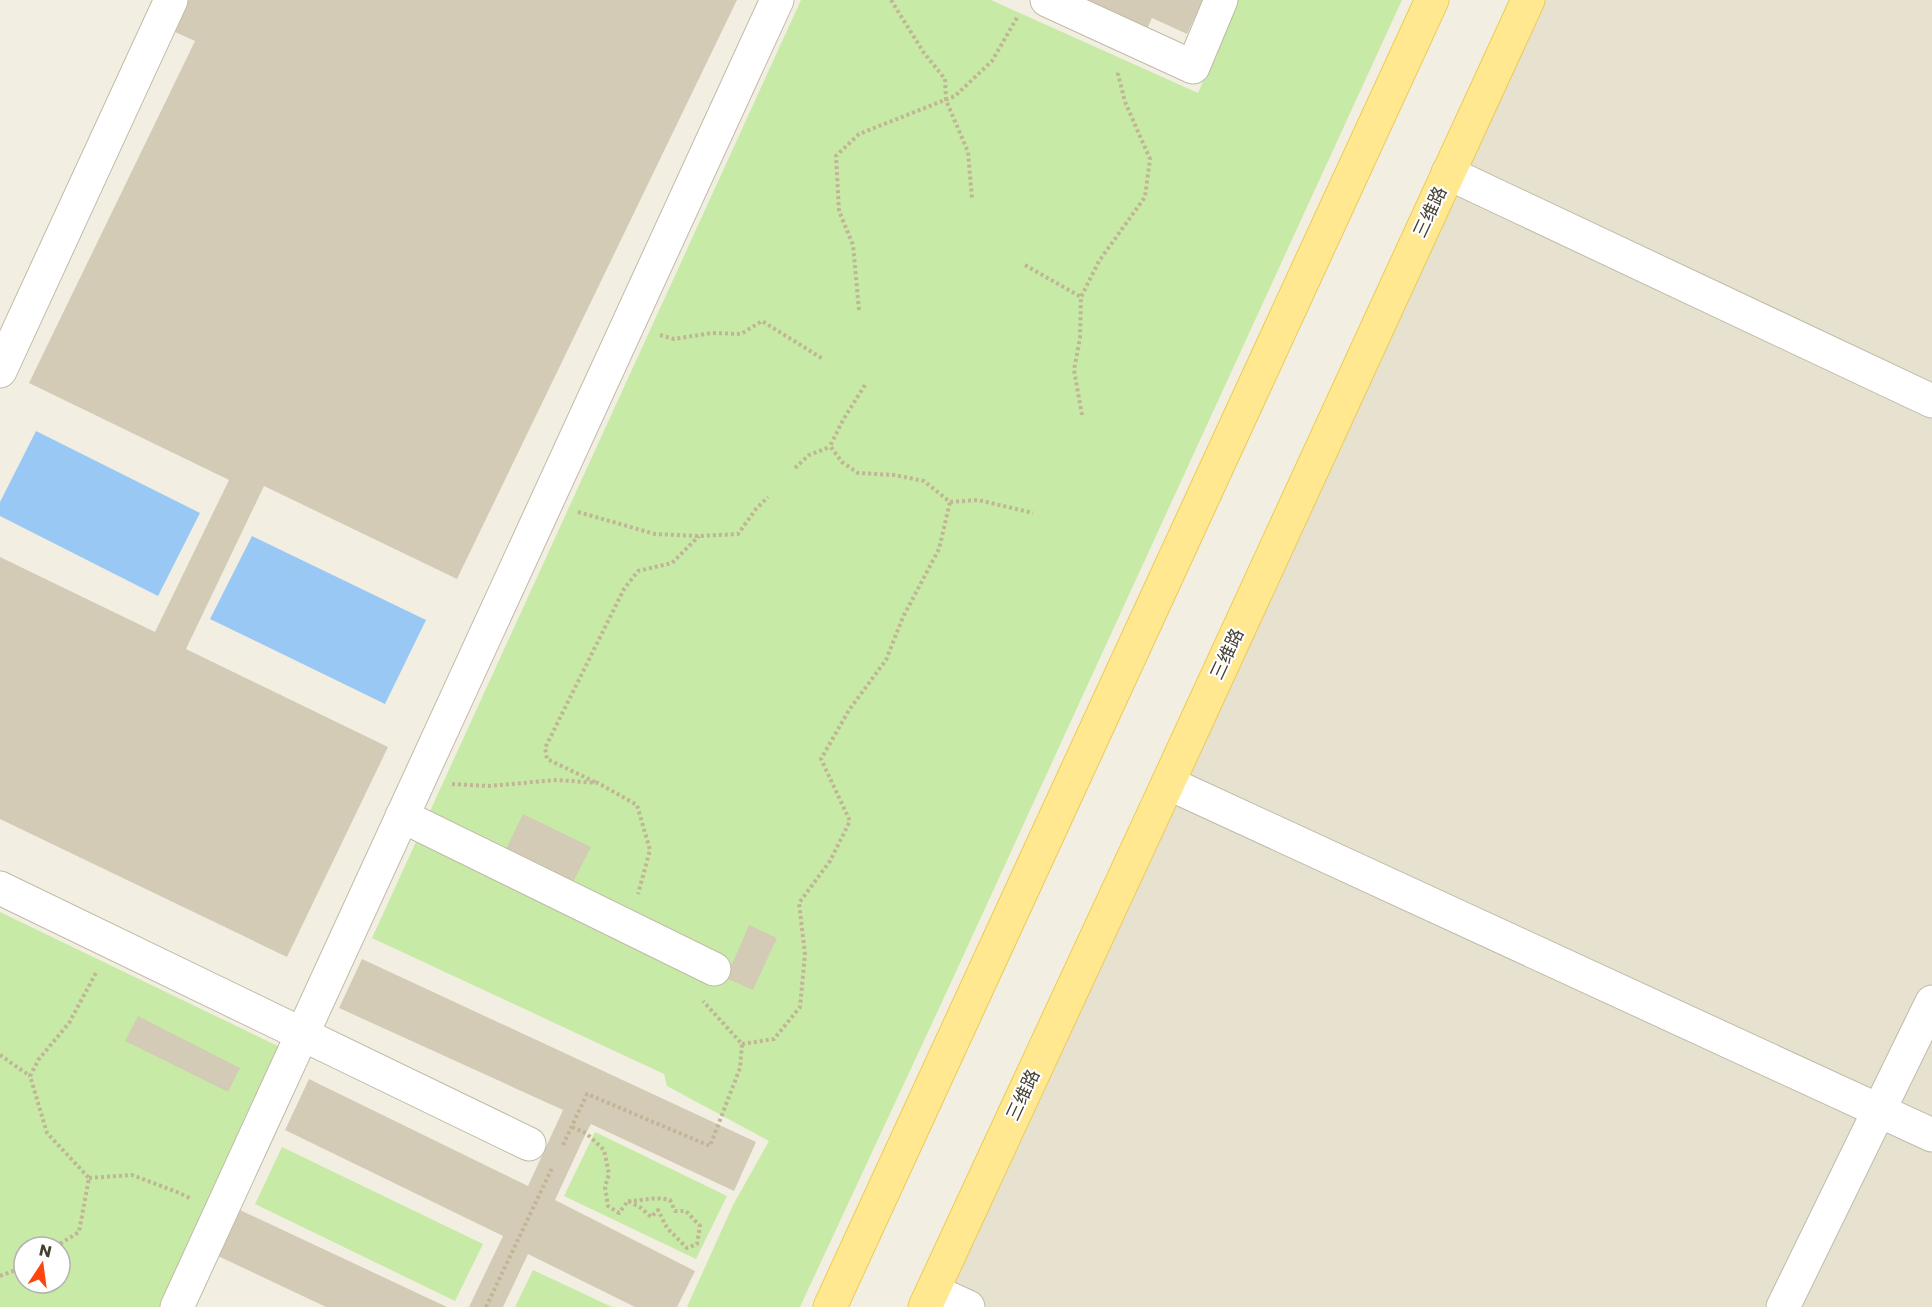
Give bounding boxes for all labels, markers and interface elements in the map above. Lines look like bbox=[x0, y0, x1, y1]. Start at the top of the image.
street label: 三维路 bbox=[1407, 182, 1452, 242]
street label: 三维路 bbox=[1204, 624, 1249, 684]
street label: 三维路 bbox=[1000, 1065, 1045, 1125]
north arrow bbox=[12, 1235, 72, 1295]
text: N bbox=[37, 1238, 54, 1263]

